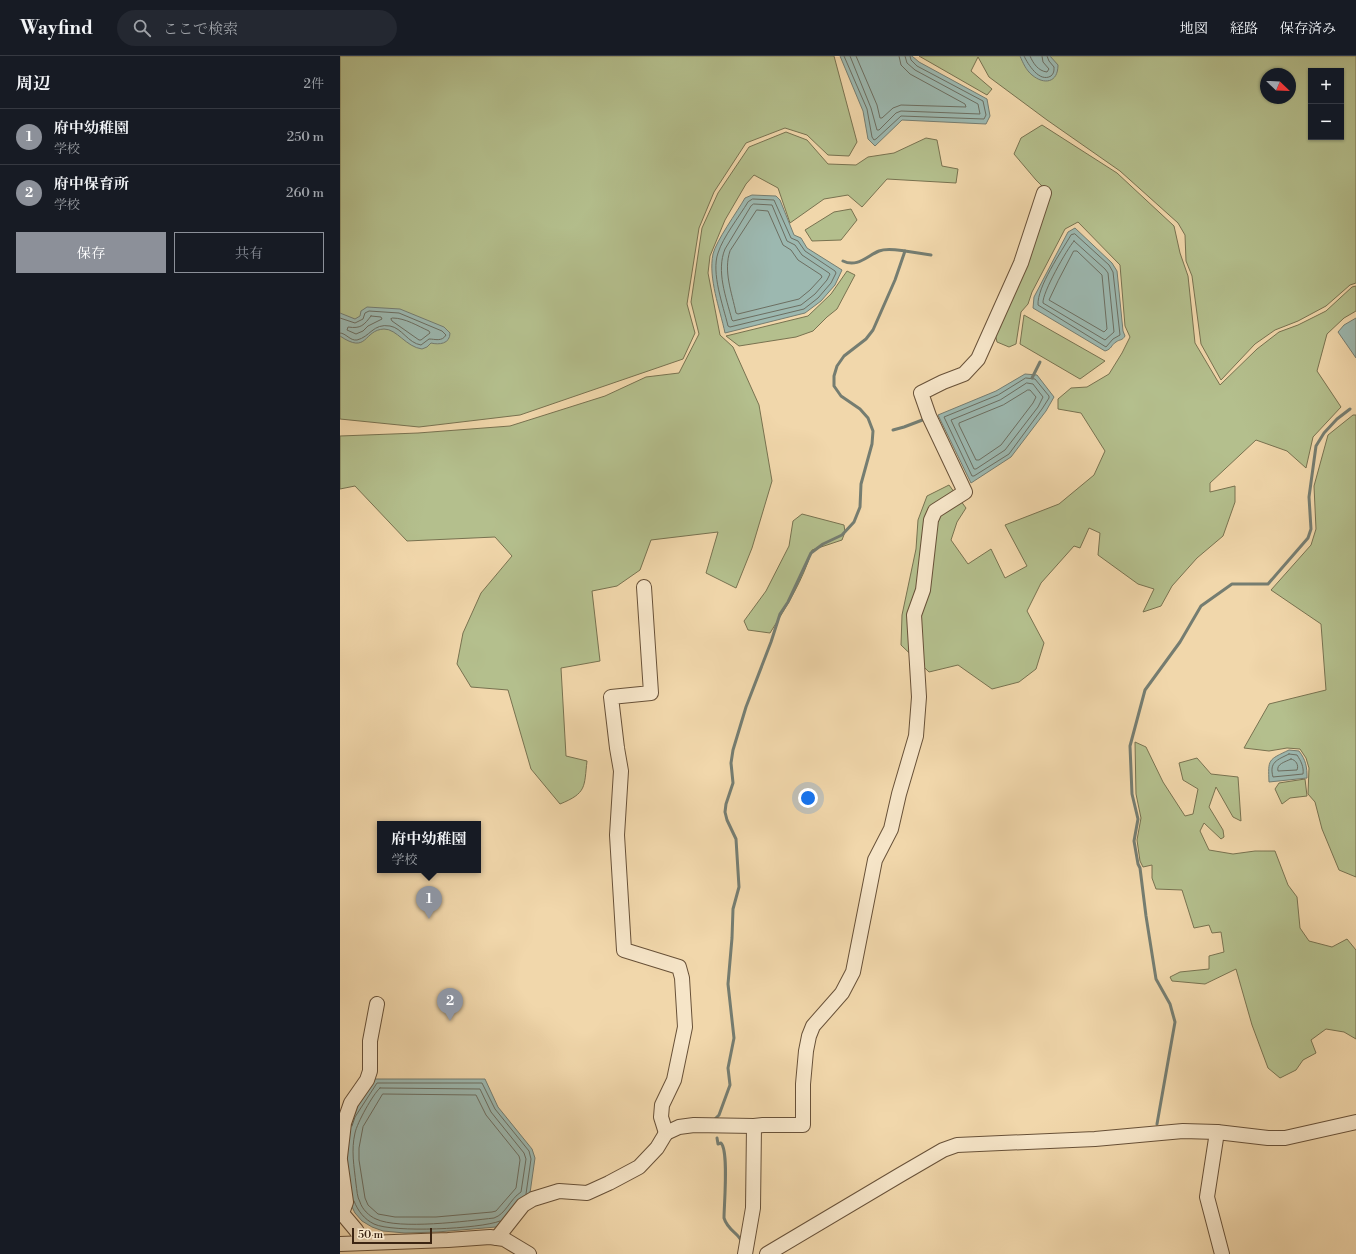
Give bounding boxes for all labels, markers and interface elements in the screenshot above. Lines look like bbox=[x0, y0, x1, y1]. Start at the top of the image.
search box bbox=[117, 10, 397, 46]
text: Wayfind bbox=[20, 16, 93, 40]
icon: search bbox=[131, 17, 153, 39]
text: ここで検索 bbox=[163, 20, 238, 39]
text: 地図 bbox=[1180, 20, 1208, 38]
text: 経路 bbox=[1230, 20, 1258, 38]
text: 保存済み bbox=[1280, 20, 1336, 38]
north arrow bbox=[1260, 68, 1296, 104]
map controls bbox=[1308, 68, 1344, 140]
button: + bbox=[1308, 68, 1344, 104]
text: 周辺 bbox=[16, 73, 50, 95]
text: 2件 bbox=[304, 76, 324, 92]
button: − bbox=[1308, 104, 1344, 140]
text: 府中幼稚園 bbox=[54, 119, 129, 138]
text: 1 bbox=[26, 129, 32, 145]
text: 250 m bbox=[287, 129, 324, 145]
text: 学校 bbox=[54, 141, 80, 157]
text: 府中保育所 bbox=[54, 175, 129, 194]
text: 2 bbox=[25, 185, 33, 201]
text: 260 m bbox=[286, 185, 324, 201]
text: 学校 bbox=[54, 197, 80, 213]
button: 保存 bbox=[16, 232, 166, 273]
button: 共有 bbox=[174, 232, 324, 273]
your location bbox=[798, 788, 818, 808]
popup bbox=[377, 821, 481, 873]
text: 府中幼稚園 bbox=[391, 830, 467, 849]
text: 学校 bbox=[391, 852, 418, 868]
pin: 1 bbox=[416, 886, 442, 919]
pin: 2 bbox=[437, 988, 463, 1021]
scale bar bbox=[352, 1226, 432, 1245]
text: 50 m bbox=[358, 1228, 383, 1242]

